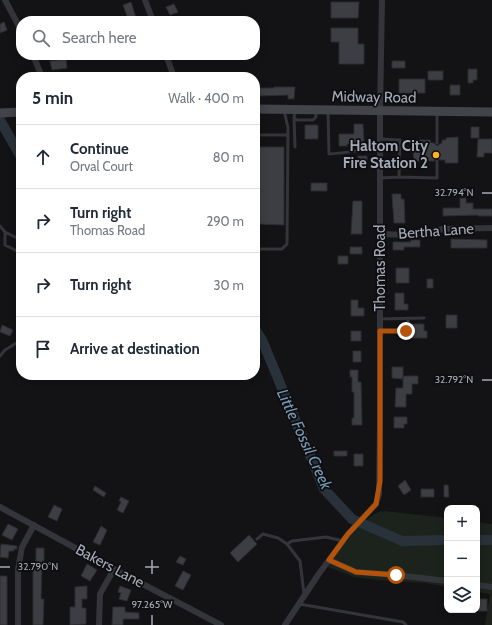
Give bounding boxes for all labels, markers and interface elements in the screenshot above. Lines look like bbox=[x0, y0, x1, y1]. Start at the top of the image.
search box bbox=[16, 16, 260, 60]
icon: search bbox=[30, 27, 52, 49]
text: Search here bbox=[62, 29, 137, 47]
street label: Midway Road bbox=[331, 87, 417, 107]
text: 5 min bbox=[32, 88, 73, 108]
text: Walk · 400 m bbox=[168, 90, 244, 106]
place label: Haltom City Fire Station 2 bbox=[343, 137, 429, 172]
text: Continue bbox=[70, 140, 129, 158]
icon: ahead bbox=[32, 146, 54, 168]
text: 80 m bbox=[213, 149, 244, 165]
marker: Haltom City Fire Station 2 bbox=[431, 150, 441, 160]
text: Orval Court bbox=[70, 158, 133, 174]
text: 32.794°N bbox=[434, 186, 474, 199]
text: Turn right bbox=[70, 204, 131, 222]
icon: right bbox=[32, 210, 54, 232]
text: 290 m bbox=[206, 213, 244, 229]
street label: Bertha Lane bbox=[398, 219, 475, 243]
text: Thomas Road bbox=[70, 222, 145, 238]
street label: Thomas Road bbox=[371, 225, 389, 311]
icon: right bbox=[32, 274, 54, 296]
text: Turn right bbox=[70, 276, 131, 294]
text: 30 m bbox=[214, 277, 244, 293]
route end bbox=[397, 322, 415, 340]
icon: arrive bbox=[32, 338, 54, 360]
text: Arrive at destination bbox=[70, 340, 200, 358]
text: 32.792°N bbox=[435, 373, 473, 386]
water label: Little Fossil Creek bbox=[273, 386, 337, 493]
map controls bbox=[444, 505, 480, 613]
button: + bbox=[444, 505, 480, 541]
street label: Bakers Lane bbox=[73, 540, 148, 592]
button: − bbox=[444, 541, 480, 577]
text: 32.790°N bbox=[18, 560, 58, 573]
route start bbox=[387, 566, 405, 584]
button: layers bbox=[444, 577, 480, 613]
text: 97.265°W bbox=[131, 598, 173, 611]

